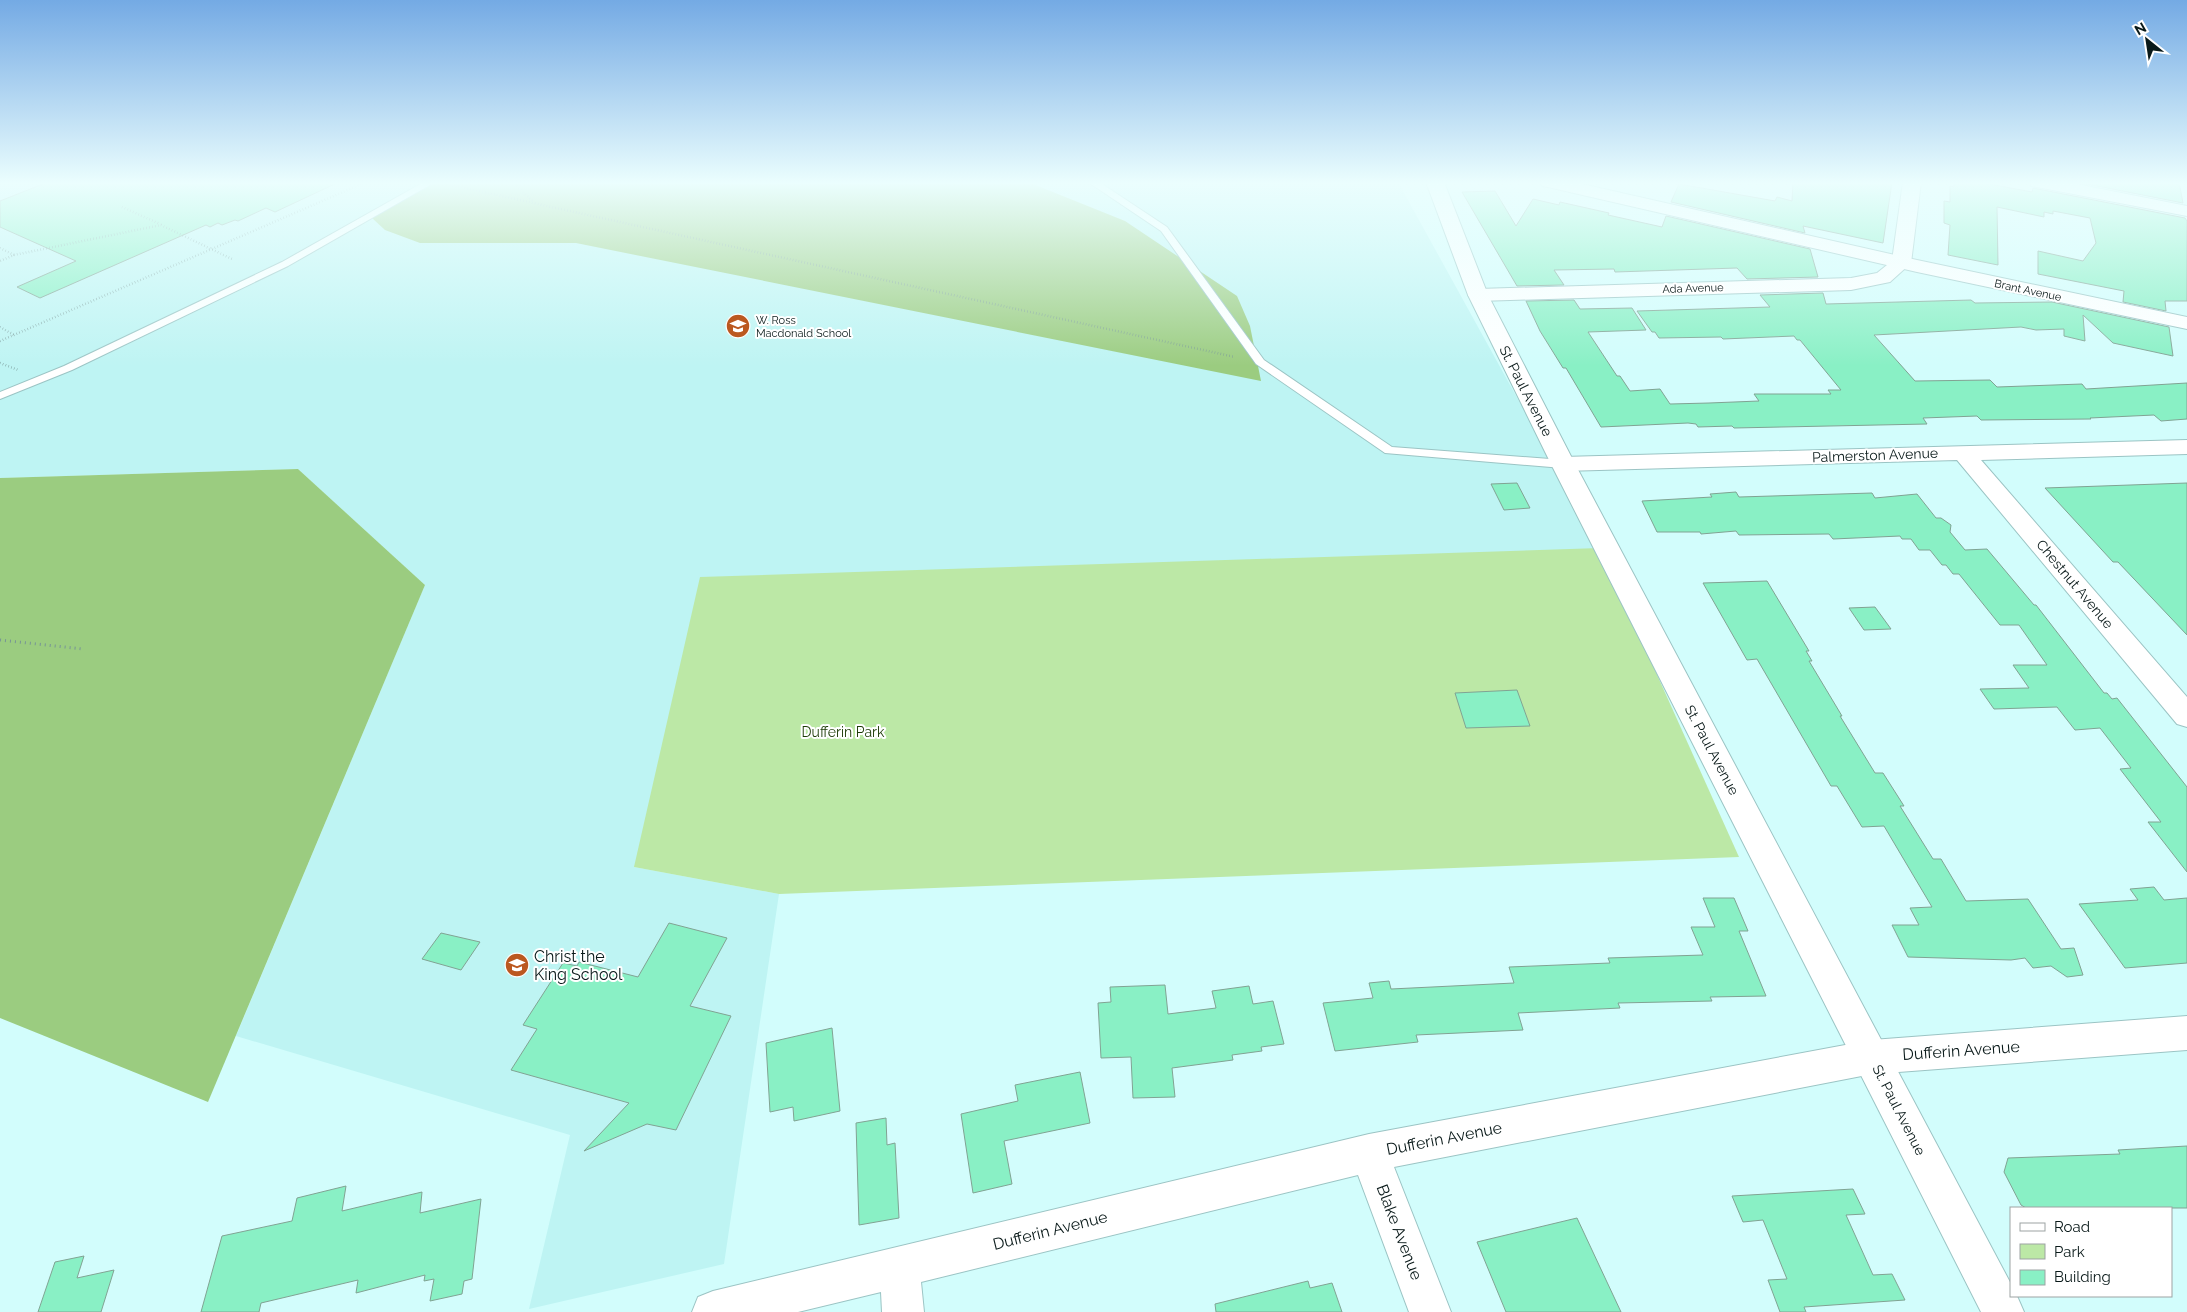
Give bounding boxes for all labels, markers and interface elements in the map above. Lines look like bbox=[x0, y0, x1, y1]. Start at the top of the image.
north arrow bbox=[2122, 15, 2172, 65]
text: N bbox=[2132, 19, 2149, 38]
street label: Brant Avenue bbox=[1993, 277, 2063, 304]
street label: Ada Avenue bbox=[1662, 281, 1724, 296]
school or university icon: W. Ross Macdonald School bbox=[725, 313, 751, 339]
place label: W. Ross Macdonald School bbox=[756, 314, 851, 340]
street label: St. Paul Avenue bbox=[1496, 343, 1556, 439]
street label: Palmerston Avenue bbox=[1812, 445, 1938, 465]
street label: Chestnut Avenue bbox=[2033, 536, 2117, 632]
street label: St. Paul Avenue bbox=[1682, 702, 1742, 798]
park label: Dufferin Park bbox=[802, 724, 885, 740]
place label: Christ the King School bbox=[534, 947, 623, 984]
school or university icon: Christ the King School bbox=[504, 952, 530, 978]
street label: Dufferin Avenue bbox=[1902, 1037, 2020, 1064]
street label: St. Paul Avenue bbox=[1869, 1062, 1929, 1158]
street label: Dufferin Avenue bbox=[1385, 1118, 1504, 1159]
street label: Blake Avenue bbox=[1373, 1182, 1426, 1283]
street label: Dufferin Avenue bbox=[991, 1207, 1109, 1254]
legend bbox=[2010, 1207, 2172, 1297]
text: Road bbox=[2054, 1218, 2090, 1236]
text: Park bbox=[2054, 1243, 2085, 1261]
text: Building bbox=[2054, 1268, 2111, 1286]

